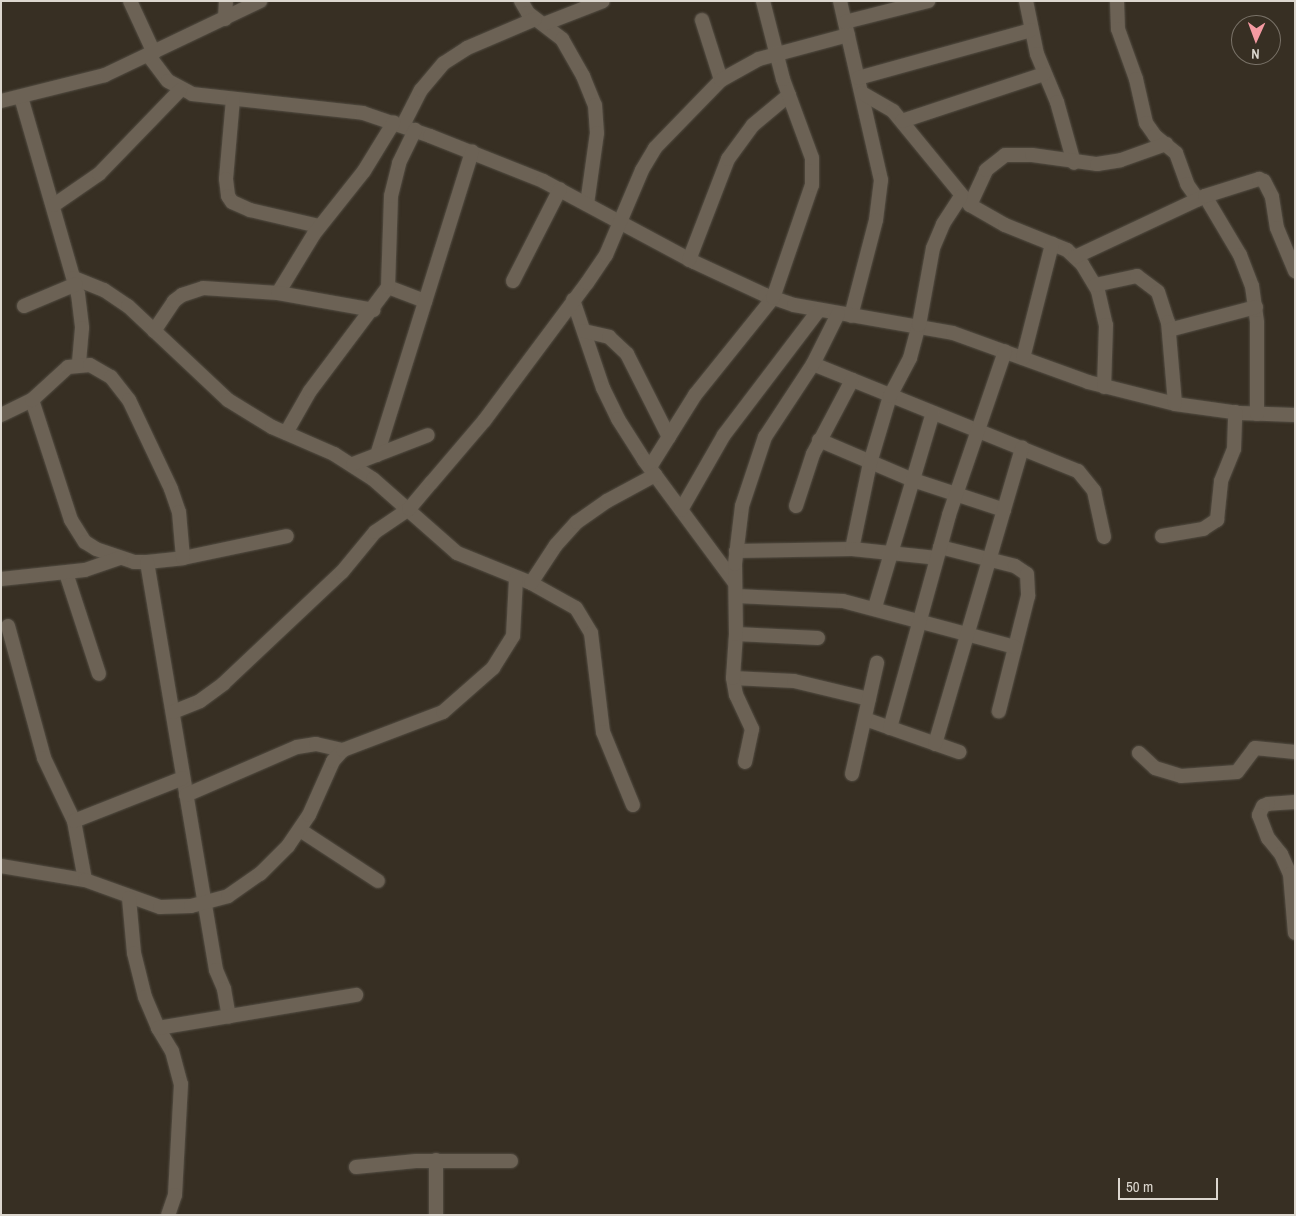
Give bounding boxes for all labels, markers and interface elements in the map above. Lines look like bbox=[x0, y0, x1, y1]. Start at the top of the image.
north arrow bbox=[1231, 15, 1281, 65]
text: N bbox=[1251, 45, 1260, 63]
scale bar bbox=[1121, 1168, 1221, 1200]
text: 50 m bbox=[1126, 1176, 1153, 1197]

